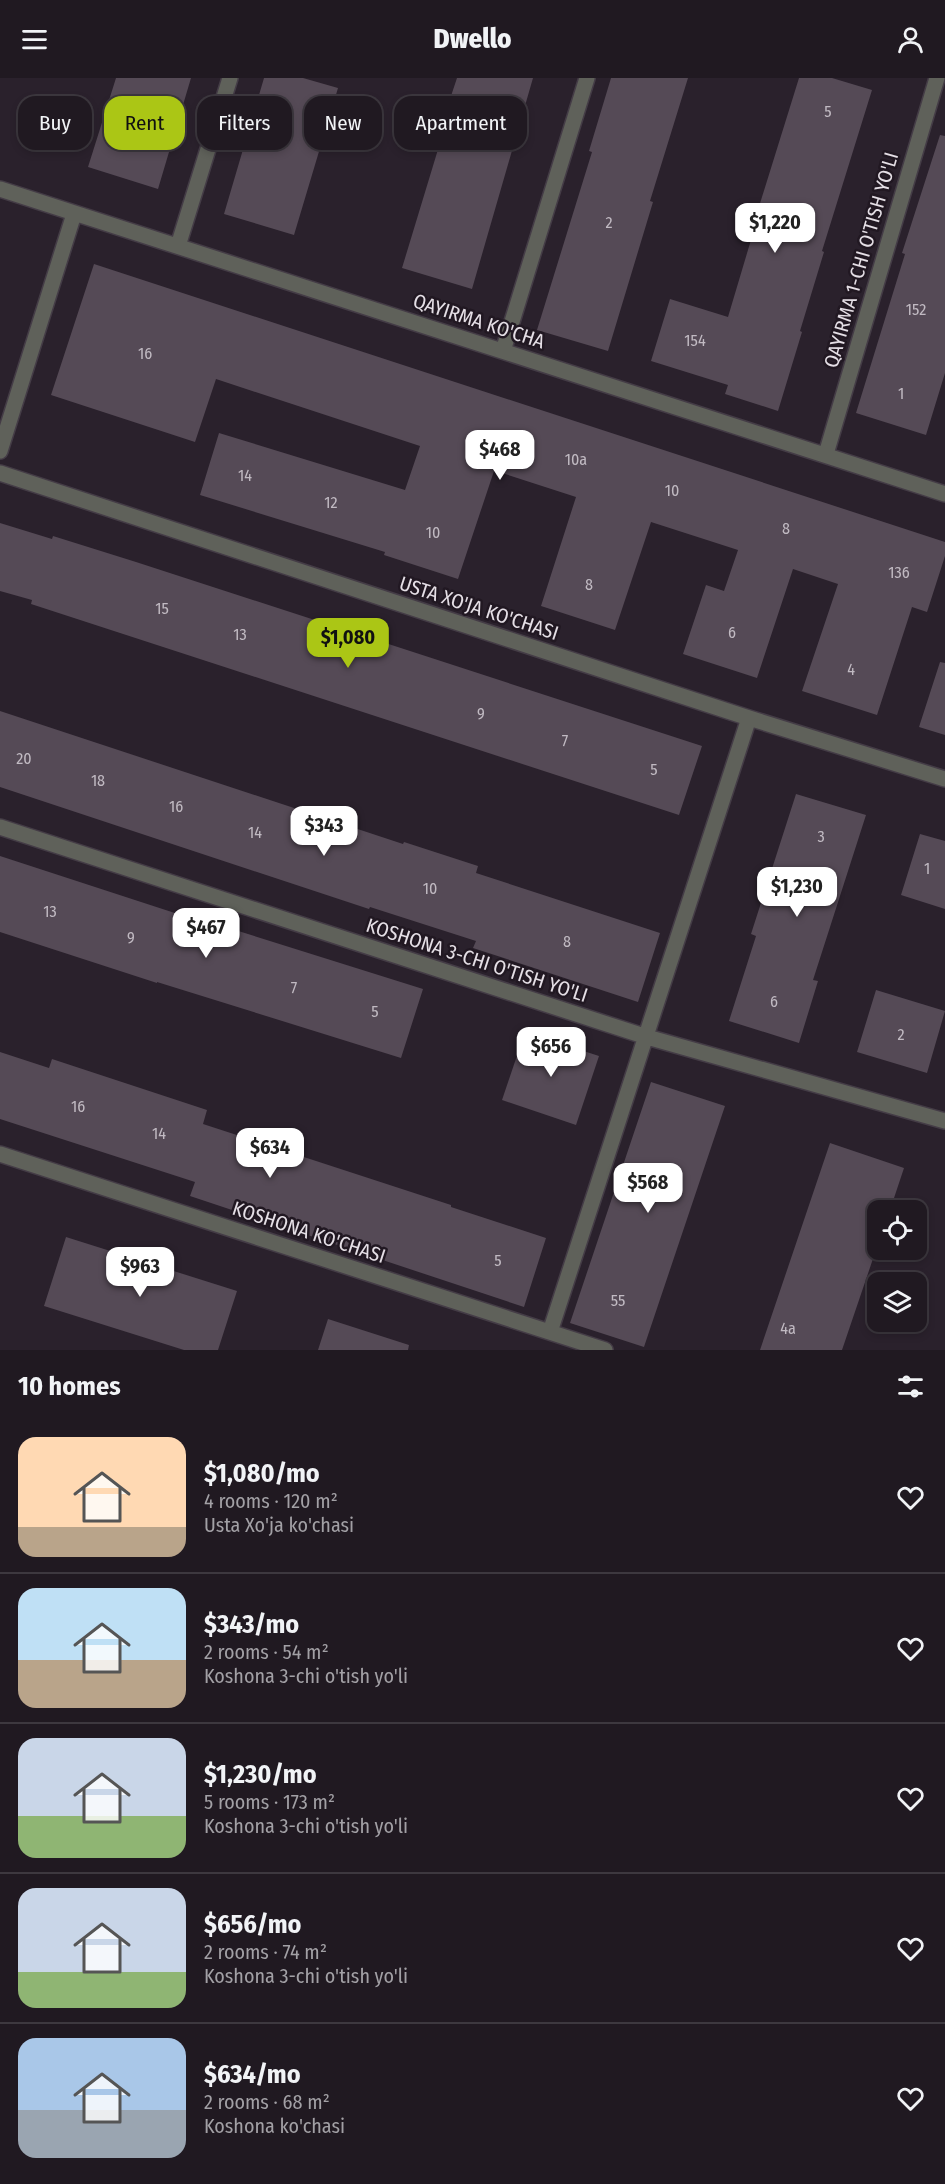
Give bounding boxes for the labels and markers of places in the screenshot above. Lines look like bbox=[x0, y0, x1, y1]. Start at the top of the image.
pin: $1,220 bbox=[726, 203, 824, 254]
pin: $468 bbox=[464, 430, 536, 481]
pin: $1,080 bbox=[299, 618, 397, 669]
pin: $343 bbox=[288, 806, 360, 857]
pin: $1,230 bbox=[748, 867, 846, 918]
pin: $467 bbox=[170, 908, 242, 959]
pin: $656 bbox=[515, 1027, 587, 1078]
pin: $634 bbox=[234, 1128, 306, 1179]
pin: $568 bbox=[612, 1163, 684, 1214]
pin: $963 bbox=[104, 1247, 176, 1298]

